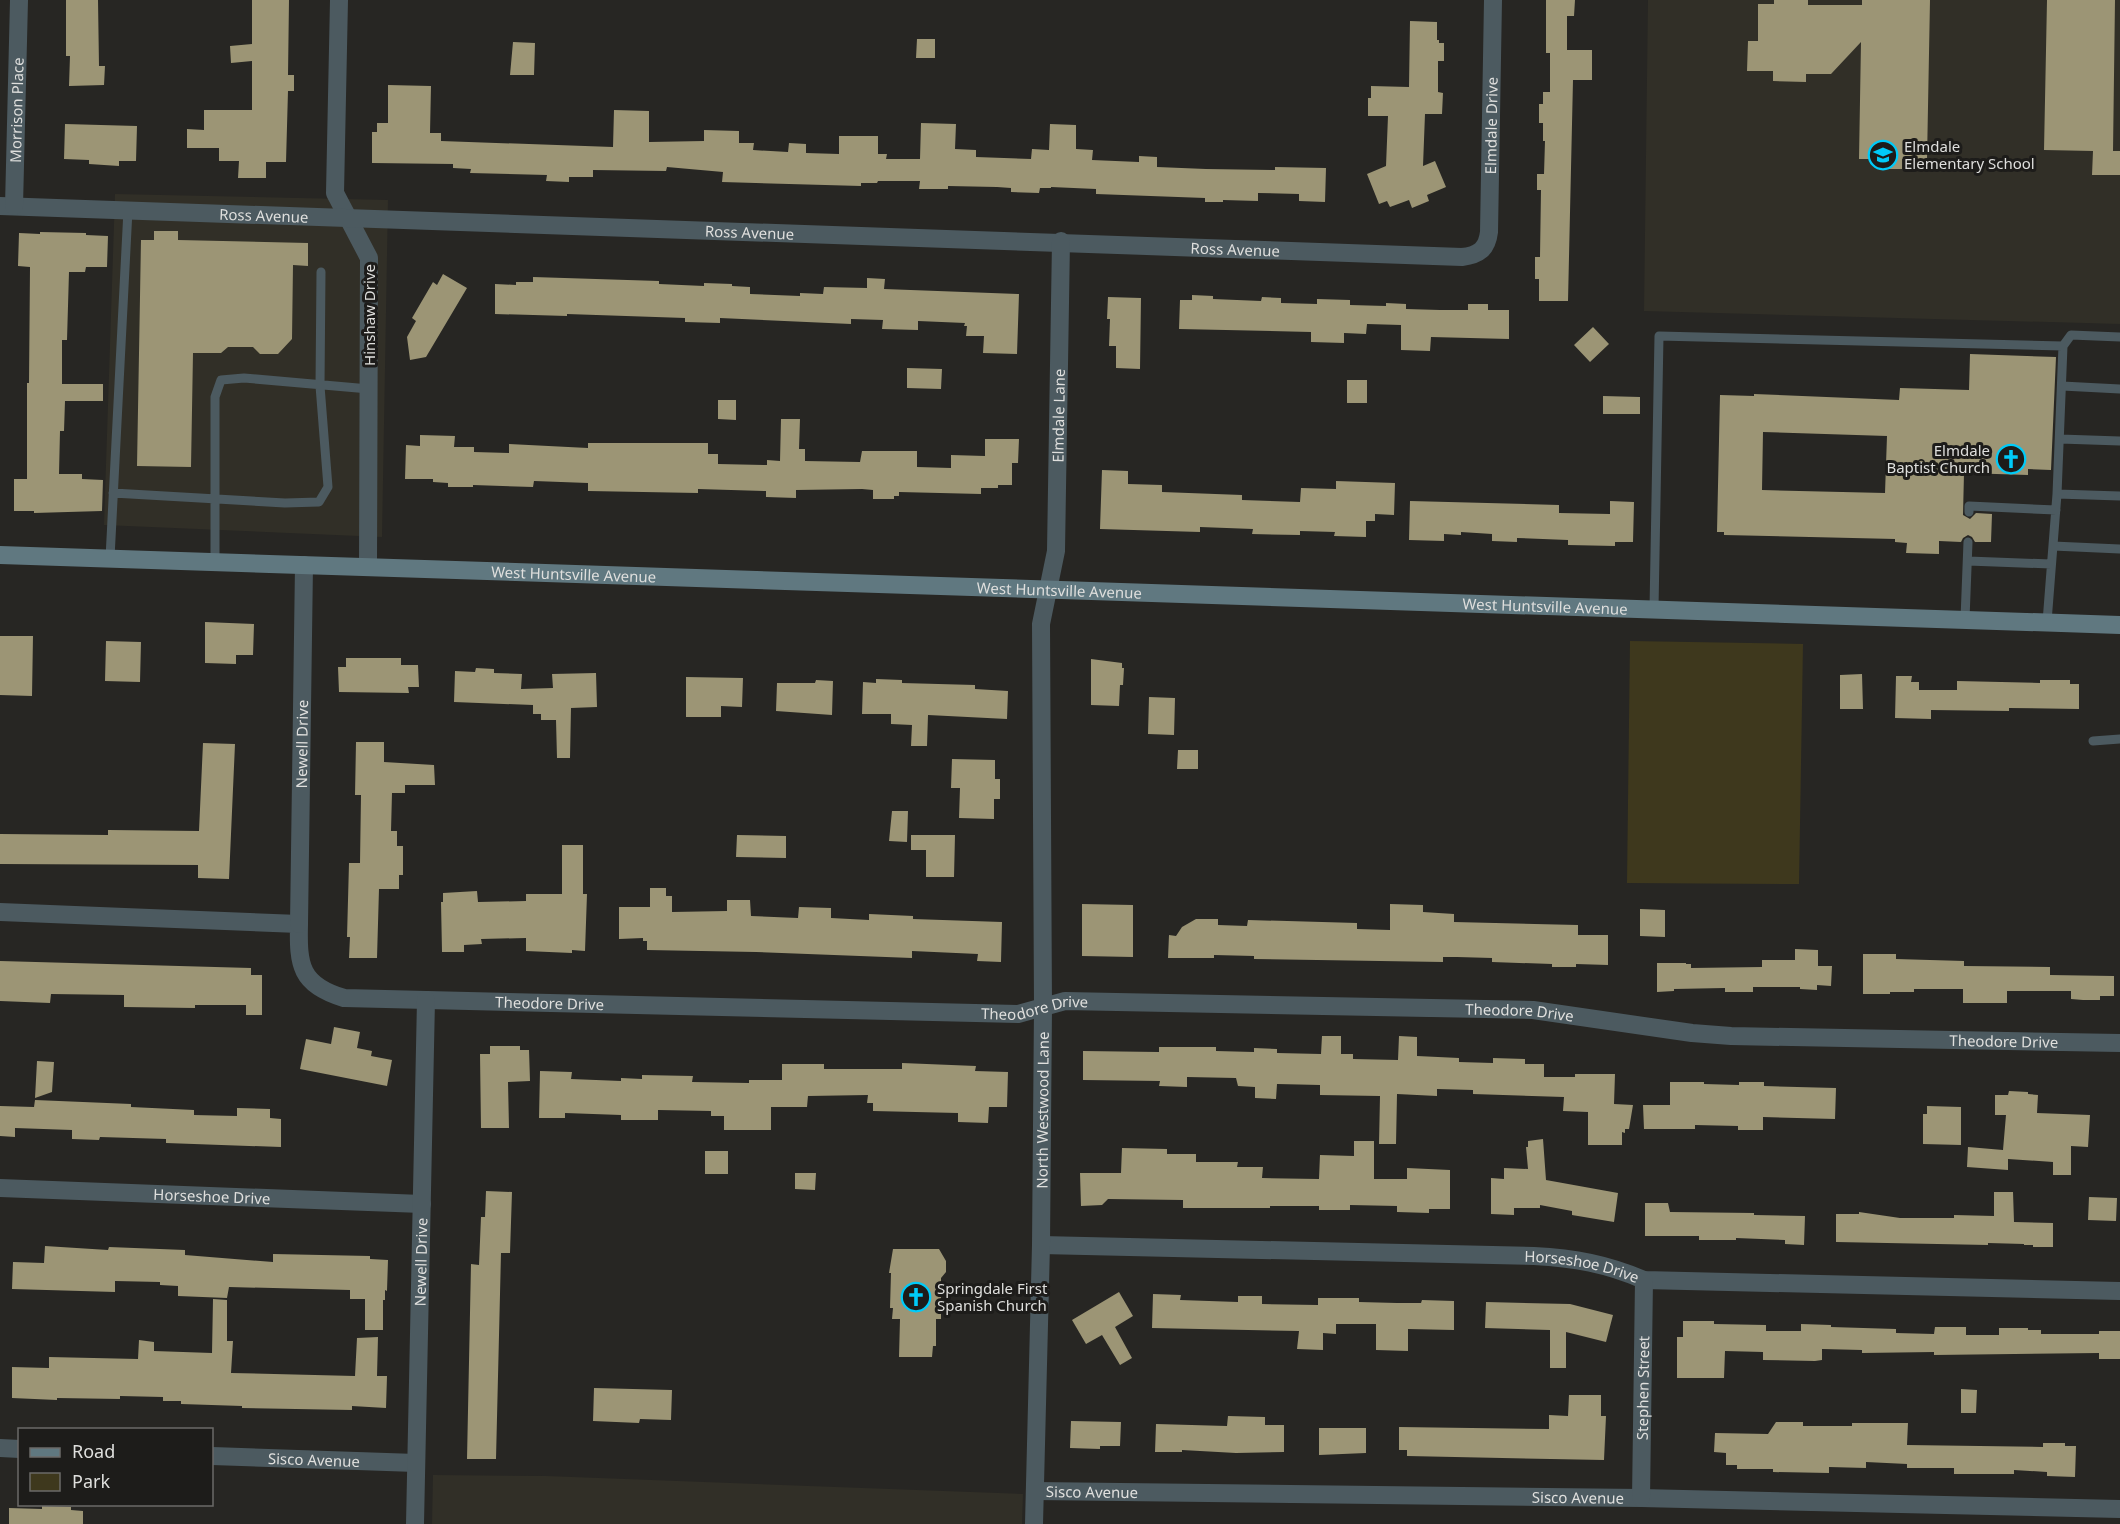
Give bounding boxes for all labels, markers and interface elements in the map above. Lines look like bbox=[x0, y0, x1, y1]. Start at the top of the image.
street label: Morrison Place bbox=[5, 57, 28, 163]
street label: Elmdale Drive bbox=[1480, 77, 1502, 174]
place label: Elmdale Elementary School bbox=[1904, 136, 2035, 173]
school or university icon: Elmdale Elementary School bbox=[1867, 139, 1899, 171]
street label: Ross Avenue bbox=[219, 204, 309, 227]
street label: Ross Avenue bbox=[705, 221, 795, 244]
street label: Ross Avenue bbox=[1190, 238, 1280, 261]
street label: Hinshaw Drive bbox=[359, 264, 379, 366]
street label: Elmdale Lane bbox=[1047, 368, 1069, 463]
place label: Elmdale Baptist Church bbox=[1886, 440, 1990, 477]
church icon: Elmdale Baptist Church bbox=[1995, 443, 2027, 475]
street label: West Huntsville Avenue bbox=[491, 561, 657, 587]
street label: West Huntsville Avenue bbox=[976, 577, 1142, 603]
street label: West Huntsville Avenue bbox=[1462, 593, 1628, 619]
street label: Newell Drive bbox=[291, 700, 312, 788]
street label: Theodore Drive bbox=[981, 991, 1088, 1024]
street label: Theodore Drive bbox=[495, 992, 604, 1014]
street label: Theodore Drive bbox=[1465, 999, 1575, 1026]
street label: Theodore Drive bbox=[1949, 1030, 2058, 1052]
street label: North Westwood Lane bbox=[1031, 1031, 1053, 1189]
street label: Horseshoe Drive bbox=[153, 1184, 271, 1208]
street label: Newell Drive bbox=[410, 1218, 431, 1307]
street label: Horseshoe Drive bbox=[1524, 1246, 1642, 1287]
place label: Springdale First Spanish Church bbox=[937, 1278, 1048, 1315]
church icon: Springdale First Spanish Church bbox=[900, 1281, 932, 1313]
street label: Stephen Street bbox=[1632, 1335, 1653, 1440]
legend bbox=[18, 1428, 213, 1506]
text: Road bbox=[72, 1439, 115, 1463]
street label: Sisco Avenue bbox=[268, 1448, 360, 1471]
text: Park bbox=[72, 1469, 110, 1493]
street label: Sisco Avenue bbox=[1046, 1481, 1138, 1502]
street label: Sisco Avenue bbox=[1532, 1487, 1624, 1508]

